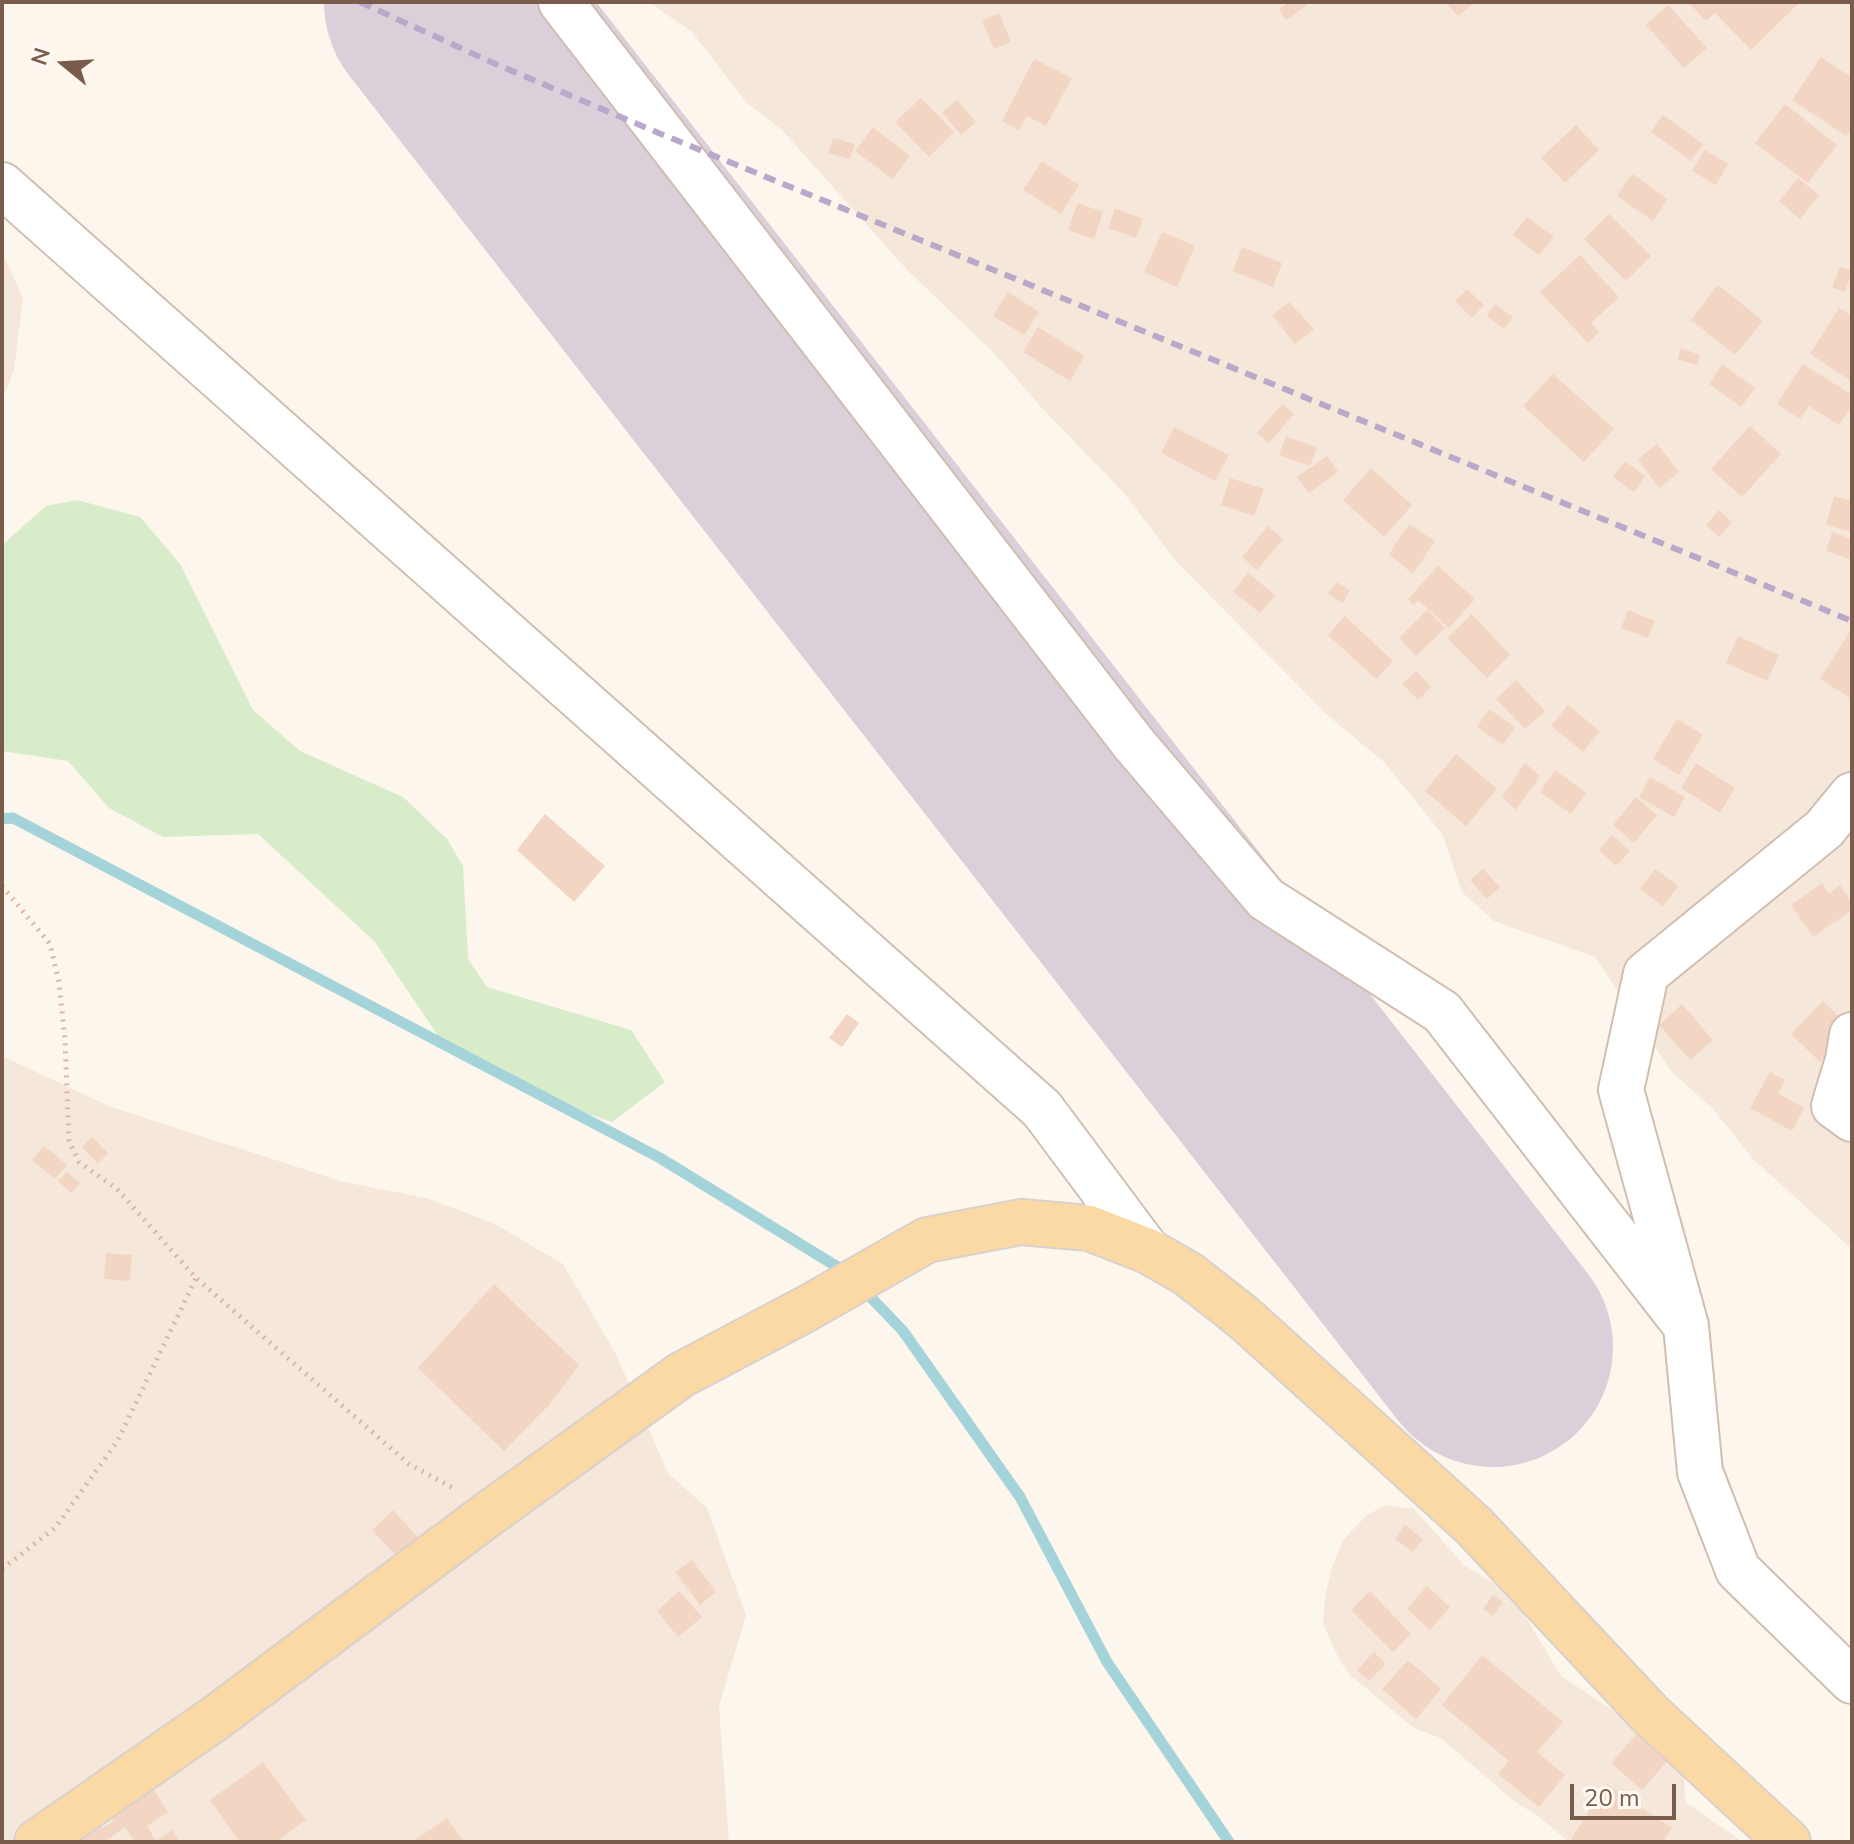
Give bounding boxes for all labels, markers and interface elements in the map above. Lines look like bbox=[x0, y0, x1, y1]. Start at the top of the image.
north arrow bbox=[24, 24, 104, 104]
text: N bbox=[24, 44, 58, 69]
scale bar bbox=[1574, 1768, 1680, 1818]
text: 20 m bbox=[1584, 1782, 1640, 1814]

